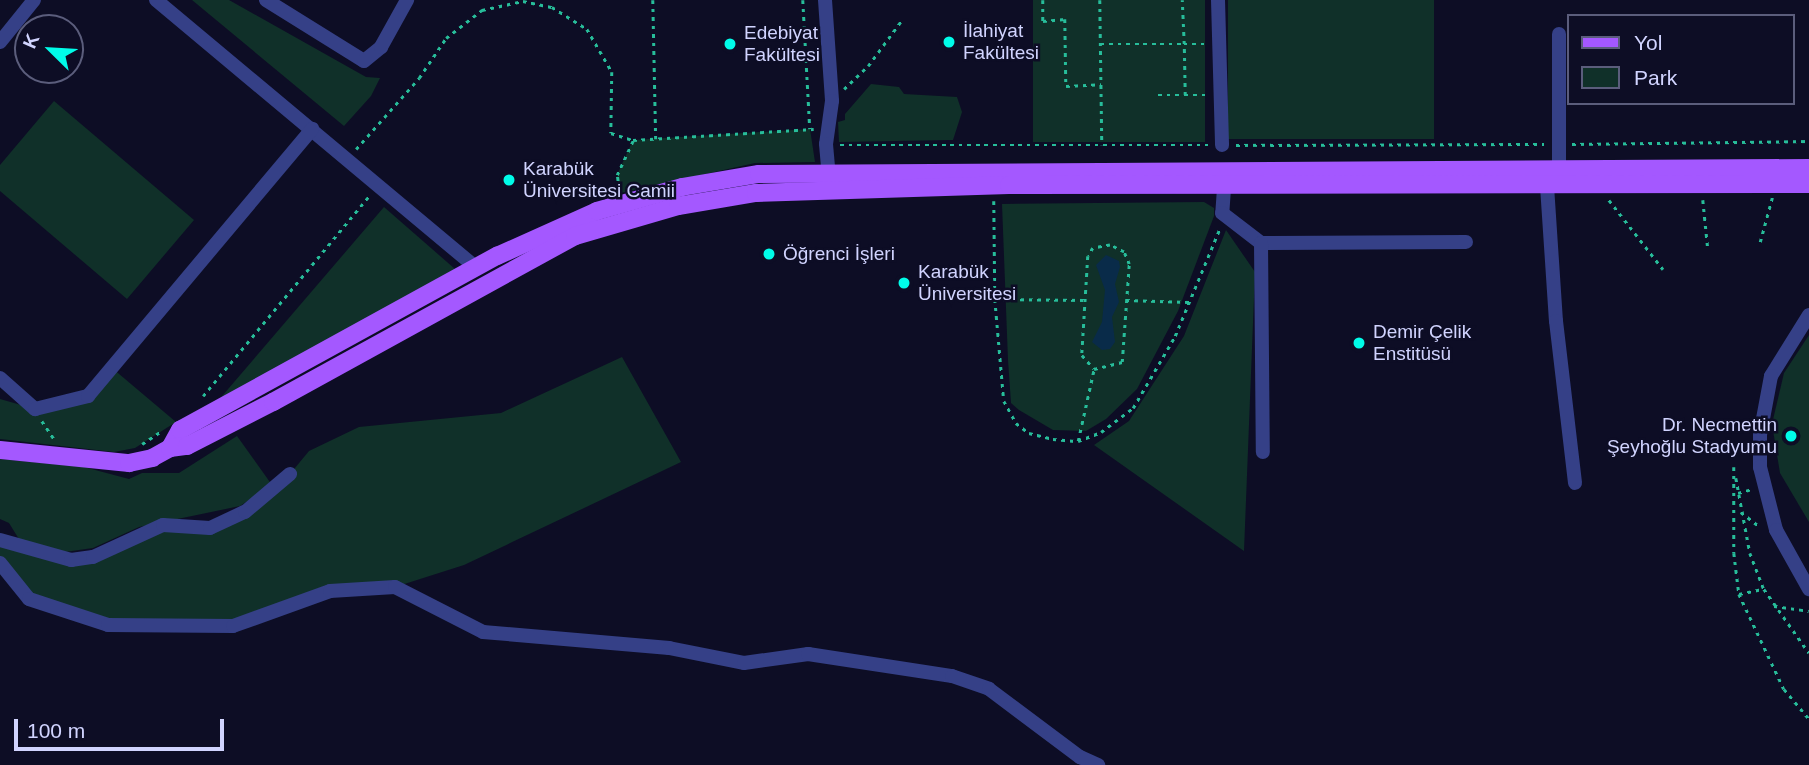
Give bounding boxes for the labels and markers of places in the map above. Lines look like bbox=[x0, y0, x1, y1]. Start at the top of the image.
place label: İlahiyat Fakültesi bbox=[963, 20, 1039, 64]
place label: Edebiyat Fakültesi bbox=[744, 22, 820, 66]
marker: İlahiyat Fakültesi bbox=[941, 34, 957, 50]
marker: Edebiyat Fakültesi bbox=[722, 36, 738, 52]
place label: Karabük Üniversitesi Camii bbox=[523, 158, 675, 202]
marker: Karabük Üniversitesi Camii bbox=[501, 172, 517, 188]
place label: Öğrenci İşleri bbox=[783, 243, 895, 265]
marker: Öğrenci İşleri bbox=[761, 246, 777, 262]
place label: Karabük Üniversitesi bbox=[918, 261, 1016, 305]
marker: Karabük Üniversitesi bbox=[896, 275, 912, 291]
place label: Demir Çelik Enstitüsü bbox=[1373, 321, 1471, 365]
marker: Demir Çelik Enstitüsü bbox=[1351, 335, 1367, 351]
place label: Dr. Necmettin Şeyhoğlu Stadyumu bbox=[1607, 414, 1777, 458]
marker: Dr. Necmettin Şeyhoğlu Stadyumu bbox=[1783, 428, 1799, 444]

